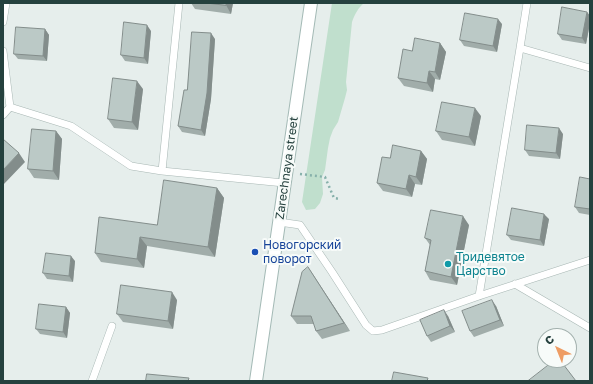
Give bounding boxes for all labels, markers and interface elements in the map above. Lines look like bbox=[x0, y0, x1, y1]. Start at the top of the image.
street label: Zarechnaya street bbox=[273, 116, 301, 220]
place label: Новогорский поворот bbox=[263, 238, 341, 266]
marker: Новогорский поворот bbox=[250, 247, 260, 257]
place label: Тридевятое Царство bbox=[456, 250, 525, 278]
marker: Тридевятое Царство bbox=[443, 259, 453, 269]
north arrow bbox=[537, 328, 577, 368]
text: С bbox=[542, 332, 556, 347]

